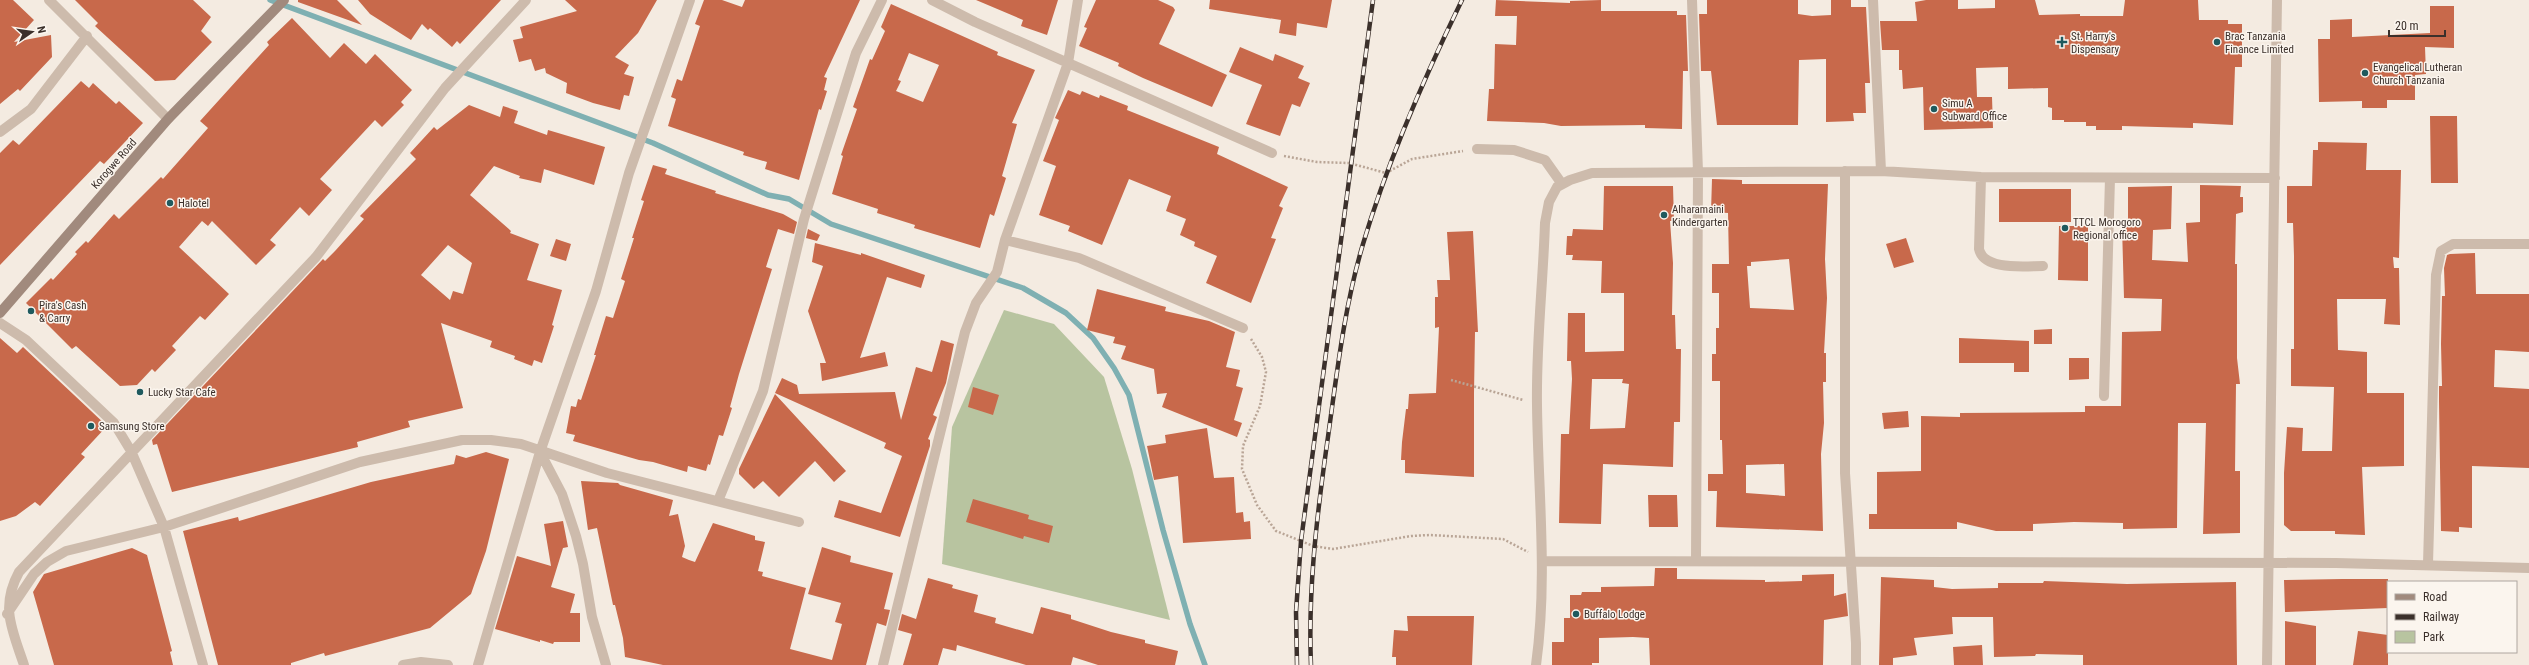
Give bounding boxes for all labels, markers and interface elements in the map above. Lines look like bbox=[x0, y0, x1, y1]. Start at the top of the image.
north arrow bbox=[12, 12, 52, 52]
scale bar bbox=[2389, 12, 2445, 38]
text: 20 m bbox=[2395, 19, 2419, 33]
text: N bbox=[34, 25, 48, 35]
place label: St. Harry's Dispensary bbox=[2071, 30, 2119, 56]
place label: Brac Tanzania Finance Limited bbox=[2225, 30, 2294, 56]
marker: St. Harry's Dispensary bbox=[2056, 36, 2068, 48]
marker: Brac Tanzania Finance Limited bbox=[2212, 37, 2222, 47]
place label: Evangelical Lutheran Church Tanzania bbox=[2373, 61, 2462, 87]
marker: Evangelical Lutheran Church Tanzania bbox=[2360, 68, 2370, 78]
place label: Simu A Subward Office bbox=[1942, 97, 2007, 123]
marker: Simu A Subward Office bbox=[1929, 104, 1939, 114]
street label: Korogwe Road bbox=[89, 136, 139, 192]
place label: Halotel bbox=[178, 197, 209, 210]
marker: Halotel bbox=[165, 198, 175, 208]
place label: Alharamaini Kindergarten bbox=[1672, 203, 1728, 229]
marker: Alharamaini Kindergarten bbox=[1659, 210, 1669, 220]
place label: TTCL Morogoro Regional office bbox=[2073, 216, 2141, 242]
marker: TTCL Morogoro Regional office bbox=[2060, 223, 2070, 233]
place label: Pira's Cash & Carry bbox=[39, 299, 87, 325]
marker: Pira's Cash & Carry bbox=[26, 306, 36, 316]
place label: Lucky Star Cafe bbox=[148, 386, 216, 399]
marker: Lucky Star Cafe bbox=[135, 387, 145, 397]
place label: Samsung Store bbox=[99, 420, 165, 433]
marker: Samsung Store bbox=[86, 421, 96, 431]
legend bbox=[2387, 581, 2517, 653]
text: Road bbox=[2423, 590, 2447, 604]
place label: Buffalo Lodge bbox=[1584, 608, 1645, 621]
marker: Buffalo Lodge bbox=[1571, 609, 1581, 619]
text: Railway bbox=[2423, 610, 2459, 624]
text: Park bbox=[2423, 630, 2445, 644]

